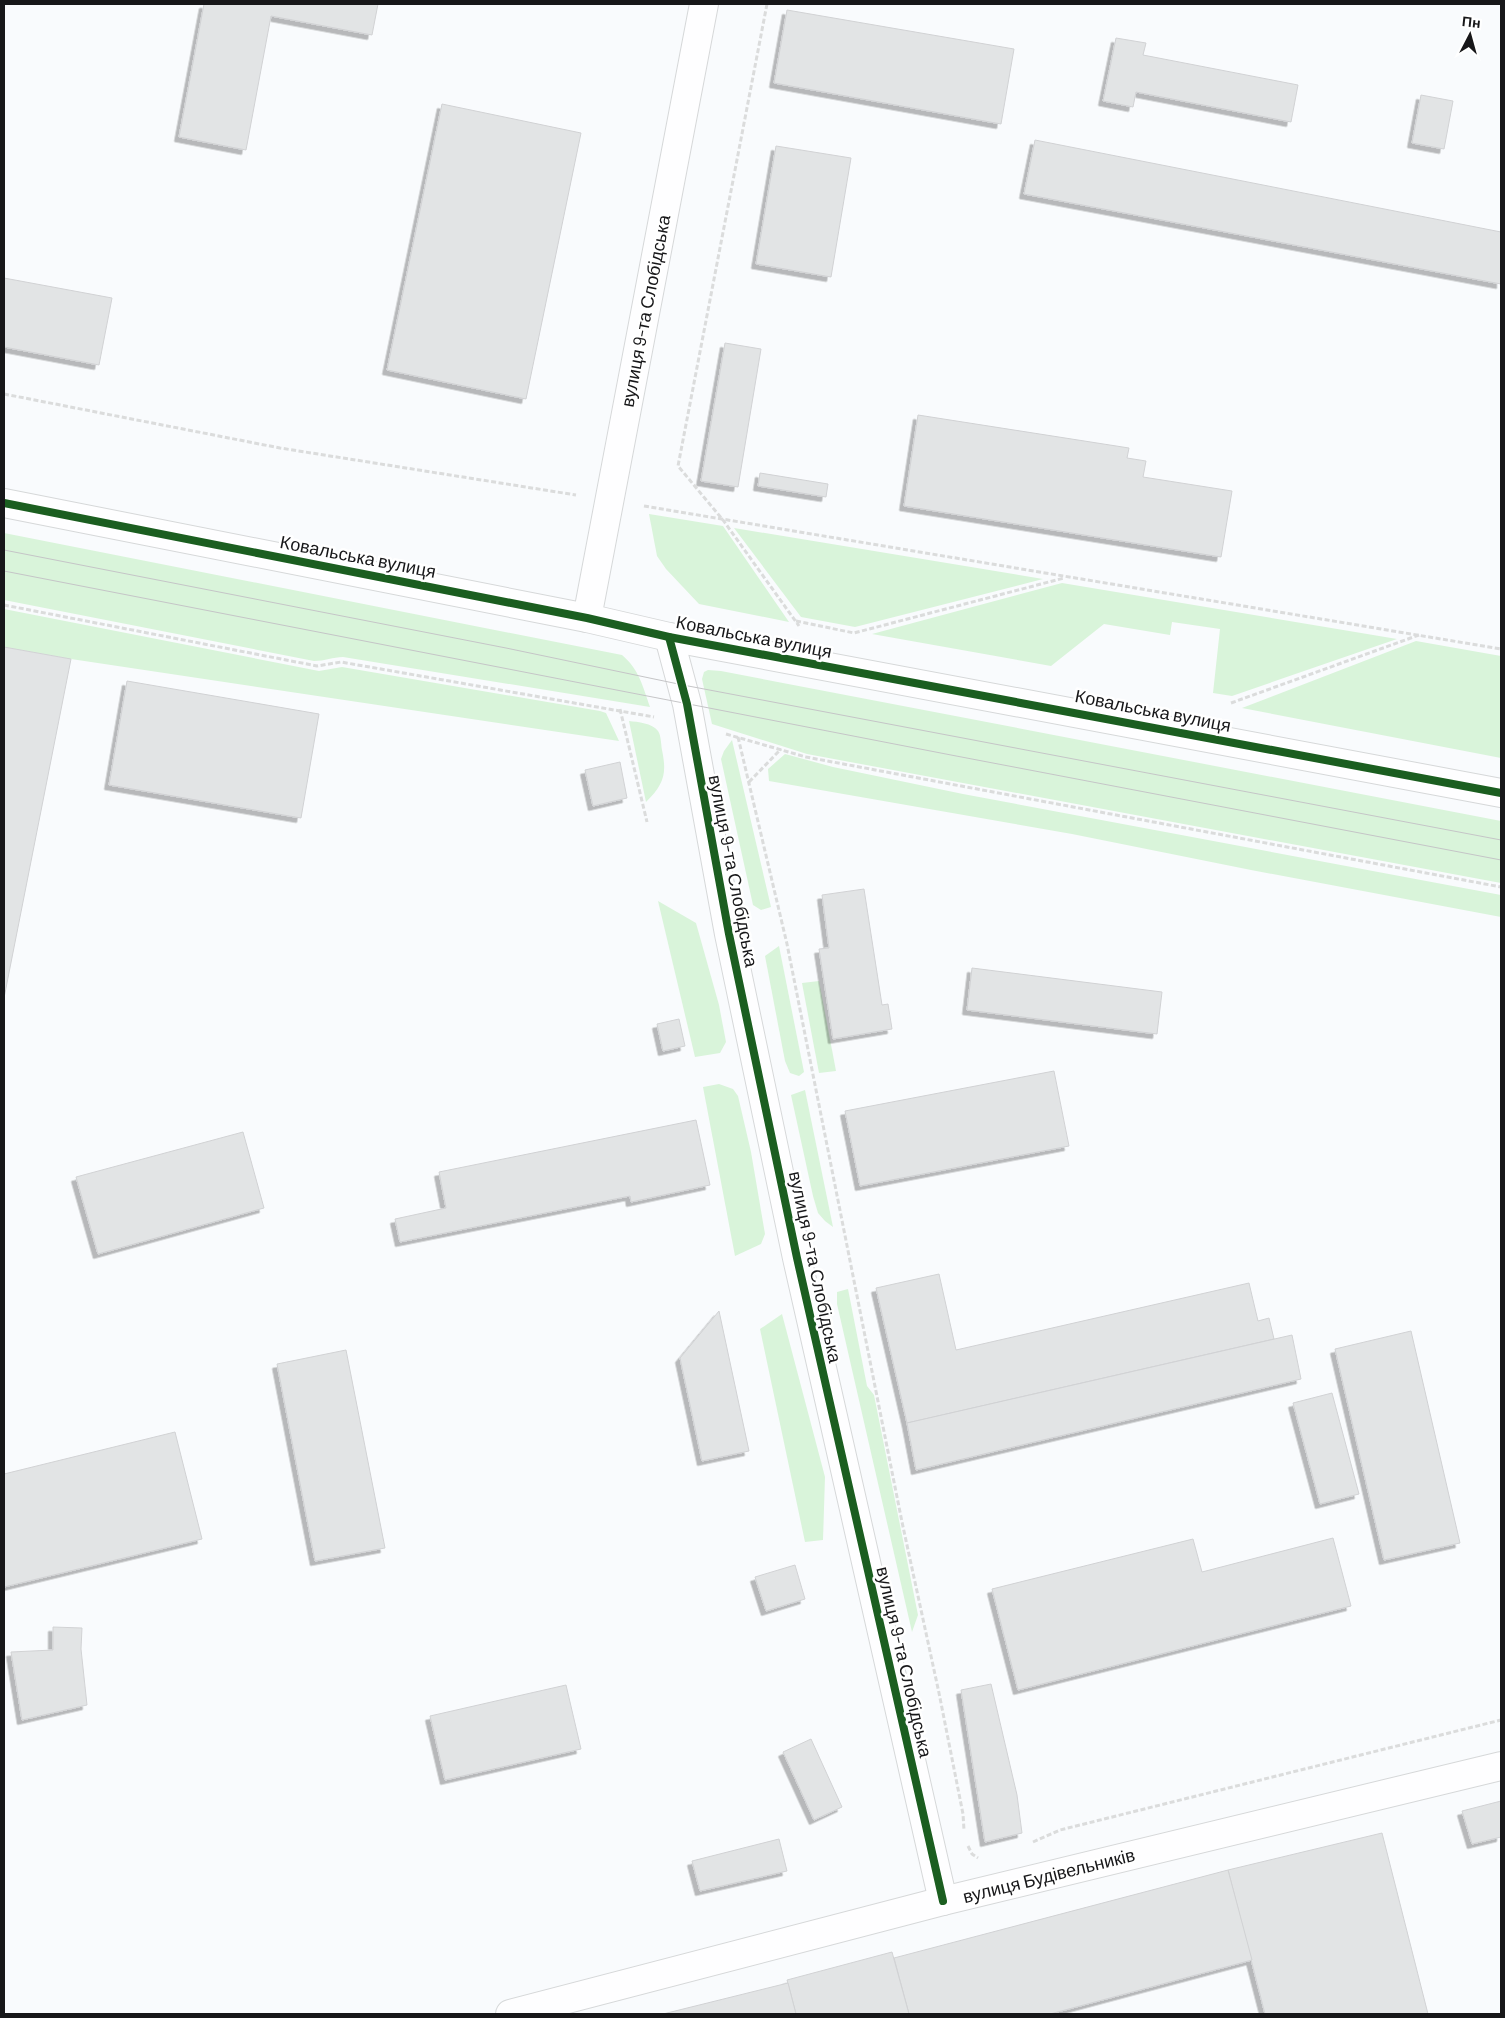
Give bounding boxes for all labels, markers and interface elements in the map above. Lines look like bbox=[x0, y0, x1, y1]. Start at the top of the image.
north arrow bbox=[1445, 10, 1495, 60]
text: Пн bbox=[1461, 12, 1482, 31]
street label: вулиця 9-та Слобідська bbox=[616, 212, 675, 409]
street label: Ковальська вулиця bbox=[278, 530, 438, 582]
street label: Ковальська вулиця bbox=[674, 610, 834, 662]
street label: Ковальська вулиця bbox=[1073, 684, 1233, 736]
street label: вулиця 9-та Слобідська bbox=[705, 773, 764, 970]
street label: вулиця 9-та Слобідська bbox=[785, 1169, 847, 1366]
street label: вулиця 9-та Слобідська bbox=[872, 1564, 938, 1760]
street label: вулиця Будівельників bbox=[961, 1843, 1137, 1907]

